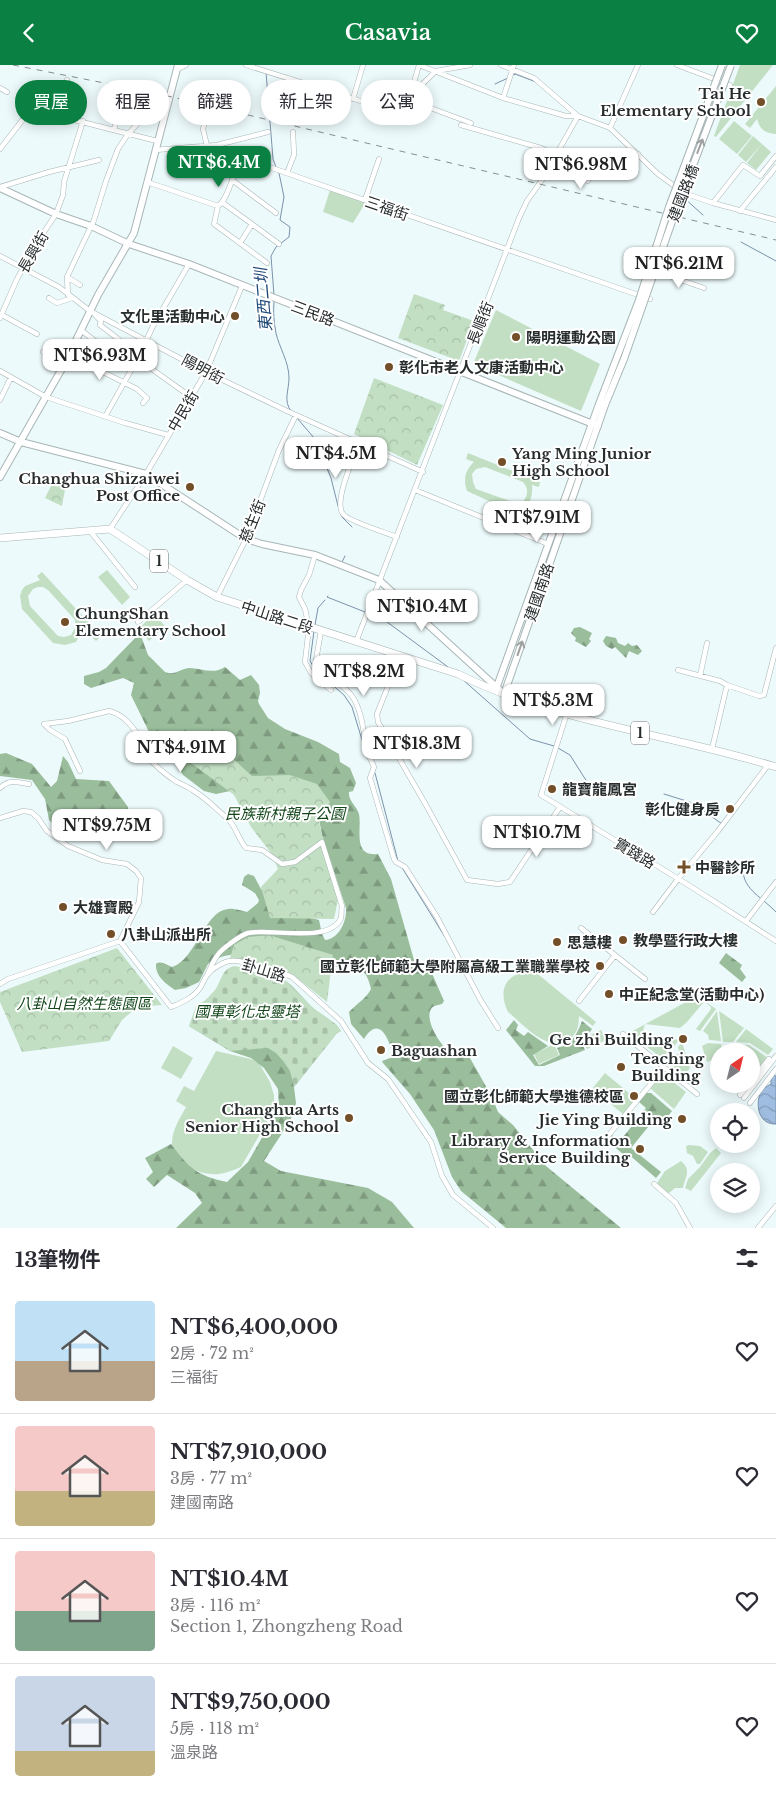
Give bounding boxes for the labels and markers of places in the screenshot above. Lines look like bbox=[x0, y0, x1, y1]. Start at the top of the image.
place label: Tai He Elementary School bbox=[600, 84, 752, 120]
marker: Tai He Elementary School bbox=[755, 96, 767, 108]
pin: NT$6.4M bbox=[173, 145, 265, 188]
pin: NT$6.98M bbox=[529, 147, 633, 190]
pin: NT$6.21M bbox=[627, 247, 731, 289]
place label: 文化里活動中心 bbox=[120, 307, 225, 326]
marker: 文化里活動中心 bbox=[229, 310, 241, 322]
place label: 陽明運動公園 bbox=[526, 328, 616, 347]
marker: 陽明運動公園 bbox=[510, 331, 522, 343]
pin: NT$6.93M bbox=[48, 339, 152, 381]
place label: 彰化市老人文康活動中心 bbox=[399, 358, 564, 377]
marker: 彰化市老人文康活動中心 bbox=[383, 361, 395, 373]
pin: NT$4.5M bbox=[290, 437, 382, 479]
place label: Yang Ming Junior High School bbox=[511, 444, 652, 480]
marker: Yang Ming Junior High School bbox=[496, 456, 508, 468]
place label: Changhua Shizaiwei Post Office bbox=[19, 469, 181, 505]
marker: Changhua Shizaiwei Post Office bbox=[184, 481, 196, 493]
pin: NT$7.91M bbox=[485, 501, 589, 543]
pin: NT$10.4M bbox=[370, 589, 474, 632]
place label: ChungShan Elementary School bbox=[75, 604, 227, 640]
marker: ChungShan Elementary School bbox=[59, 616, 71, 628]
pin: NT$8.2M bbox=[318, 655, 410, 697]
pin: NT$5.3M bbox=[507, 683, 599, 726]
pin: NT$18.3M bbox=[365, 727, 469, 769]
pin: NT$4.91M bbox=[129, 731, 233, 773]
place label: 龍寶龍鳳宮 bbox=[562, 780, 637, 799]
marker: 龍寶龍鳳宮 bbox=[546, 783, 558, 795]
place label: 彰化健身房 bbox=[645, 800, 720, 819]
marker: 彰化健身房 bbox=[724, 803, 736, 815]
pin: NT$9.75M bbox=[55, 809, 159, 851]
pin: NT$10.7M bbox=[485, 815, 589, 858]
place label: 中醫診所 bbox=[695, 858, 755, 877]
marker: 中醫診所 bbox=[677, 860, 691, 874]
place label: 大雄寶殿 bbox=[73, 898, 133, 917]
marker: 大雄寶殿 bbox=[57, 901, 69, 913]
place label: 八卦山派出所 bbox=[121, 925, 211, 944]
marker: 八卦山派出所 bbox=[105, 928, 117, 940]
place label: 教學暨行政大樓 bbox=[633, 931, 738, 950]
place label: 思慧樓 bbox=[567, 933, 612, 952]
marker: 教學暨行政大樓 bbox=[617, 934, 629, 946]
marker: 思慧樓 bbox=[551, 936, 563, 948]
place label: 國立彰化師範大學附屬高級工業職業學校 bbox=[320, 957, 590, 976]
marker: 國立彰化師範大學附屬高級工業職業學校 bbox=[594, 960, 606, 972]
place label: 中正紀念堂(活動中心) bbox=[619, 985, 764, 1004]
marker: 中正紀念堂(活動中心) bbox=[603, 988, 615, 1000]
place label: Ge zhi Building bbox=[549, 1030, 674, 1049]
marker: Ge zhi Building bbox=[677, 1033, 689, 1045]
place label: Baguashan bbox=[391, 1041, 477, 1060]
marker: Baguashan bbox=[375, 1044, 387, 1056]
place label: Teaching Building bbox=[631, 1049, 705, 1085]
marker: Teaching Building bbox=[615, 1061, 627, 1073]
place label: 國立彰化師範大學進德校區 bbox=[444, 1087, 624, 1106]
marker: 國立彰化師範大學進德校區 bbox=[628, 1090, 640, 1102]
place label: Changhua Arts Senior High School bbox=[185, 1100, 340, 1136]
place label: Jie Ying Building bbox=[536, 1110, 673, 1129]
marker: Changhua Arts Senior High School bbox=[343, 1112, 355, 1124]
marker: Jie Ying Building bbox=[676, 1113, 688, 1125]
place label: Library & Information Service Building bbox=[451, 1131, 631, 1167]
marker: Library & Information Service Building bbox=[634, 1143, 646, 1155]

